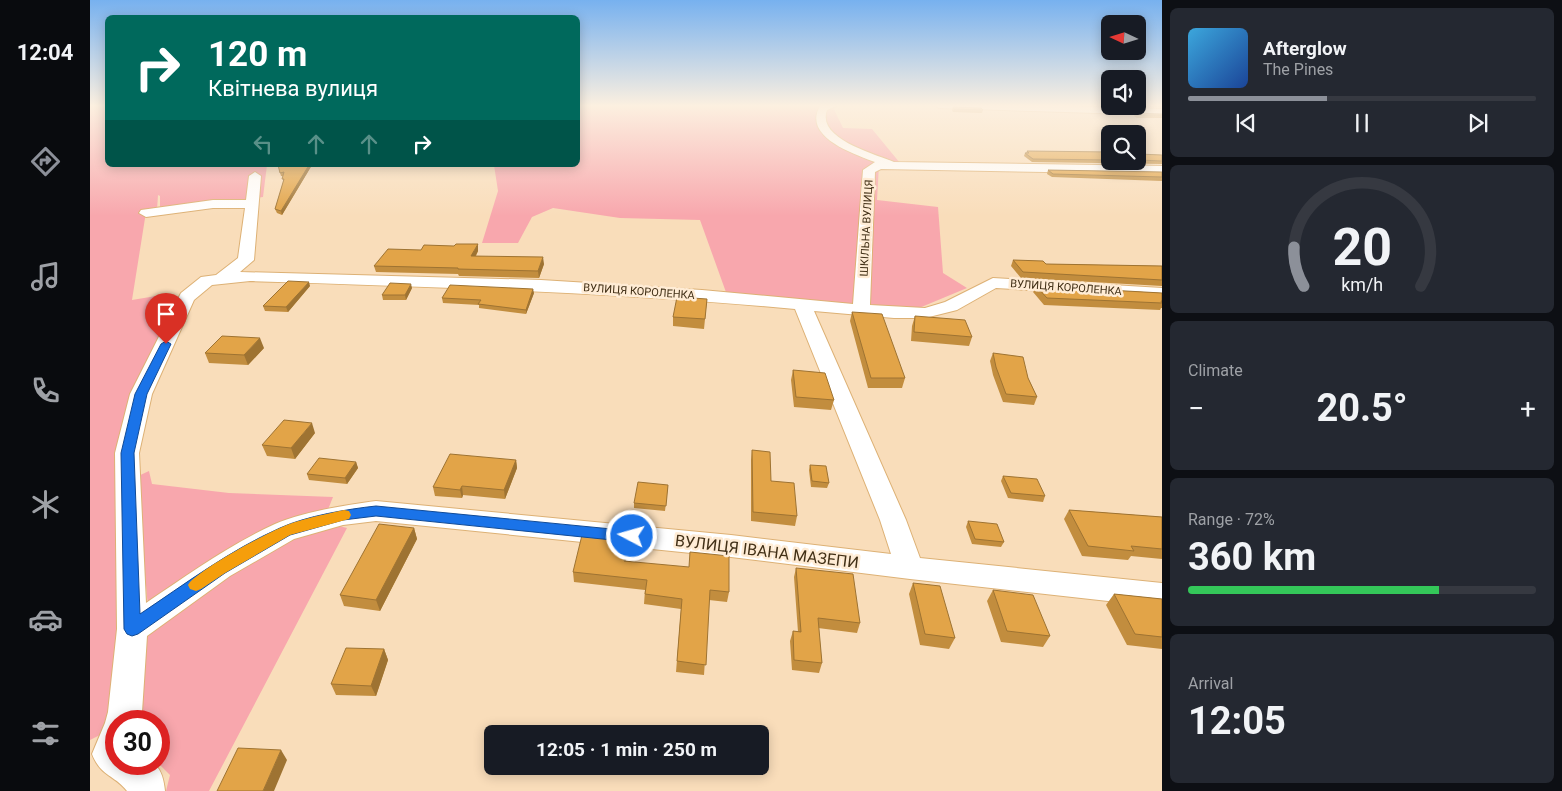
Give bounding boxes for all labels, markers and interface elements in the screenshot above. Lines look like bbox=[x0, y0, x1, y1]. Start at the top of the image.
north arrow bbox=[1101, 15, 1146, 60]
map controls bbox=[1101, 15, 1146, 170]
text: 120 m bbox=[208, 34, 307, 75]
icon: right bbox=[125, 35, 190, 100]
text: Afterglow bbox=[1263, 37, 1347, 60]
text: 12:04 bbox=[17, 40, 73, 65]
text: The Pines bbox=[1263, 60, 1333, 79]
button: sound bbox=[1101, 70, 1146, 115]
text: Квітнева вулиця bbox=[208, 76, 378, 101]
icon: previous bbox=[1232, 109, 1260, 137]
icon: pause bbox=[1348, 109, 1376, 137]
icon: next bbox=[1464, 109, 1492, 137]
button: search bbox=[1101, 125, 1146, 170]
icon: left bbox=[249, 130, 277, 158]
icon: ahead bbox=[302, 130, 330, 158]
icon: ahead bbox=[355, 130, 383, 158]
icon: right bbox=[408, 130, 436, 158]
icon: directions bbox=[28, 144, 63, 179]
street label: ШКІЛЬНА ВУЛИЦЯ bbox=[857, 179, 876, 277]
text: 20 bbox=[1332, 217, 1392, 278]
icon: music bbox=[28, 259, 63, 294]
text: km/h bbox=[1341, 274, 1383, 295]
street label: ВУЛИЦЯ КОРОЛЕНКА bbox=[1010, 277, 1123, 298]
street label: ВУЛИЦЯ КОРОЛЕНКА bbox=[583, 281, 696, 302]
pin bbox=[145, 293, 187, 344]
icon: arrive bbox=[152, 300, 180, 328]
text: Climate bbox=[1188, 361, 1243, 380]
icon: phone bbox=[28, 373, 63, 408]
text: 20.5° bbox=[1316, 386, 1408, 430]
text: − bbox=[1188, 392, 1204, 425]
text: + bbox=[1520, 392, 1536, 425]
icon: climate bbox=[28, 487, 63, 522]
position arrow bbox=[605, 509, 657, 561]
text: Range · 72% bbox=[1188, 510, 1275, 529]
street label: ВУЛИЦЯ ІВАНА МАЗЕПИ bbox=[674, 531, 860, 572]
text: 360 km bbox=[1188, 535, 1316, 579]
icon: car bbox=[28, 602, 63, 637]
text: Arrival bbox=[1188, 674, 1233, 693]
text: 12:05 bbox=[1188, 699, 1286, 743]
speed limit sign: 30 bbox=[105, 710, 170, 775]
icon: filters bbox=[28, 716, 63, 751]
text: 12:05 · 1 min · 250 m bbox=[536, 738, 717, 761]

